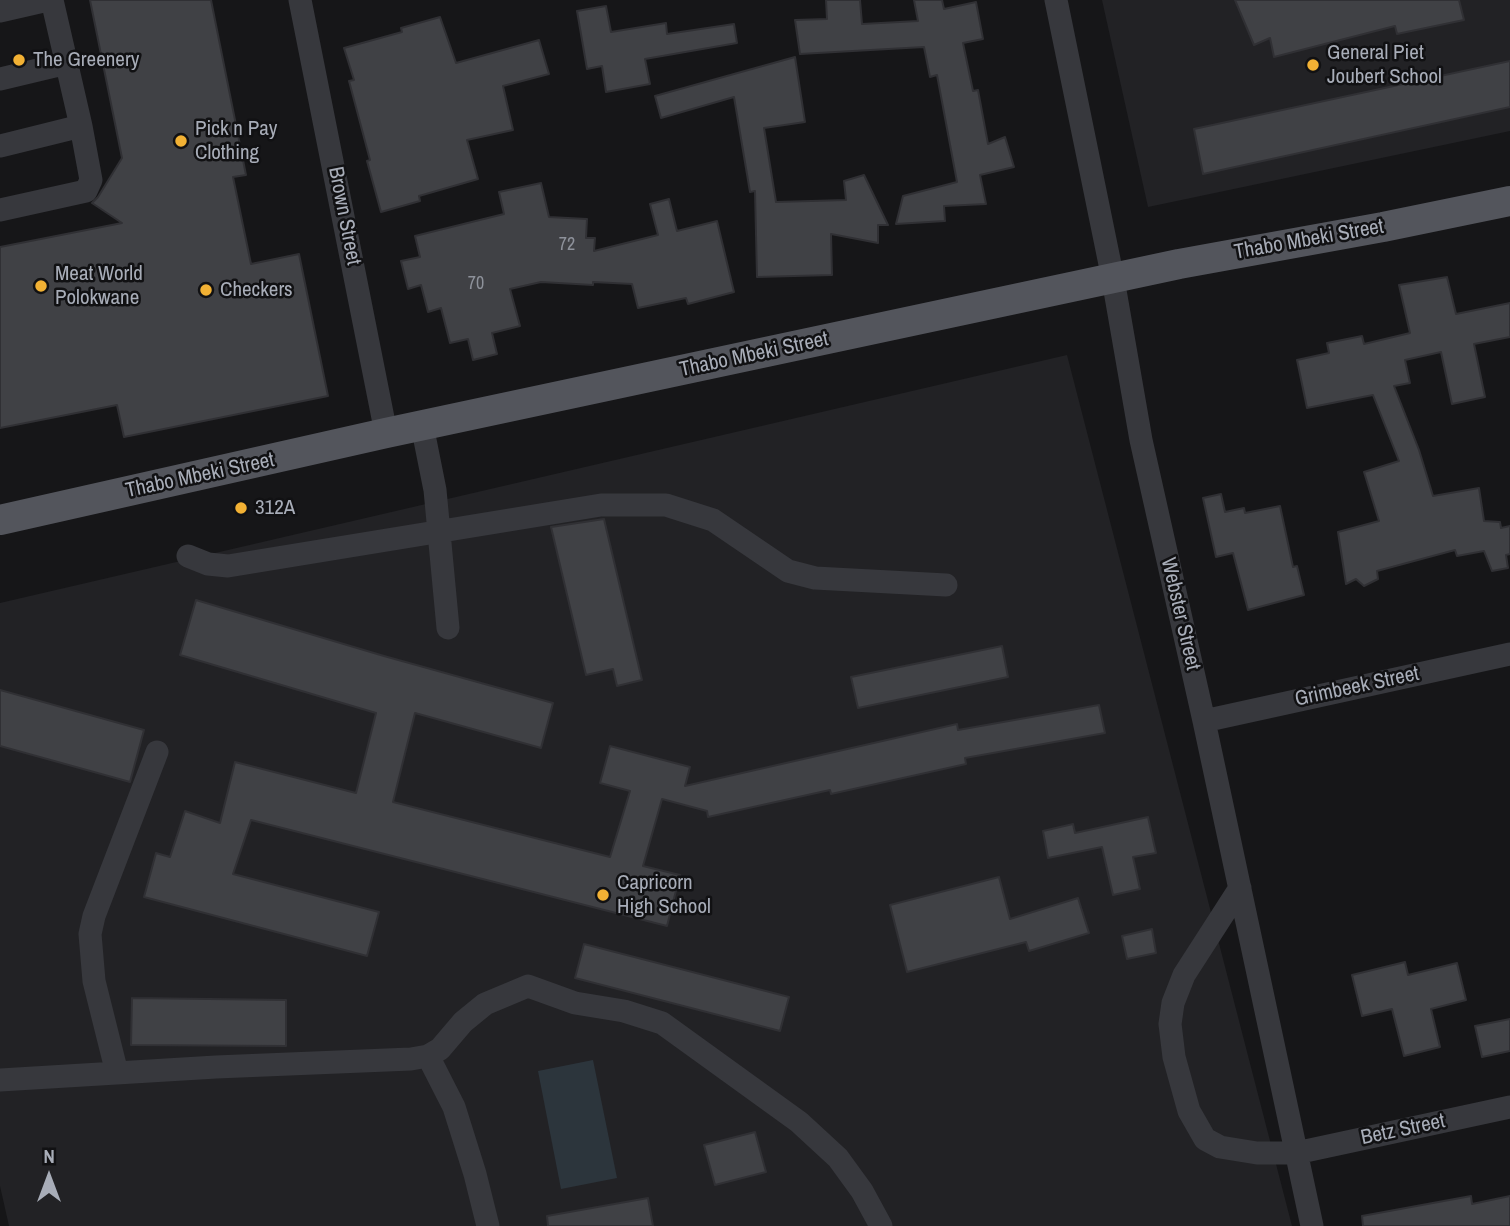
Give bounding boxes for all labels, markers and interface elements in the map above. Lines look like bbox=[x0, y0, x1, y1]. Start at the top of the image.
place label: General Piet Joubert School bbox=[1327, 40, 1442, 90]
place label: The Greenery bbox=[33, 47, 139, 73]
marker: The Greenery bbox=[11, 52, 27, 68]
marker: General Piet Joubert School bbox=[1305, 57, 1321, 73]
place label: Pick n Pay Clothing bbox=[195, 116, 277, 166]
marker: Pick n Pay Clothing bbox=[173, 133, 189, 149]
street label: Brown Street bbox=[322, 165, 366, 267]
street label: Thabo Mbeki Street bbox=[1232, 214, 1386, 266]
house number: 72 bbox=[559, 234, 575, 256]
place label: Meat World Polokwane bbox=[55, 261, 143, 311]
house number: 70 bbox=[468, 273, 484, 295]
place label: Checkers bbox=[220, 277, 293, 303]
marker: Meat World Polokwane bbox=[33, 278, 49, 294]
marker: Checkers bbox=[198, 282, 214, 298]
street label: Thabo Mbeki Street bbox=[677, 327, 831, 383]
street label: Thabo Mbeki Street bbox=[123, 448, 277, 504]
place label: 312A bbox=[255, 495, 295, 521]
marker: 312A bbox=[233, 500, 249, 516]
street label: Webster Street bbox=[1155, 555, 1205, 673]
street label: Grimbeek Street bbox=[1293, 662, 1421, 712]
place label: Capricorn High School bbox=[617, 870, 711, 920]
marker: Capricorn High School bbox=[595, 887, 611, 903]
street label: Betz Street bbox=[1359, 1109, 1447, 1151]
north arrow bbox=[14, 1142, 84, 1212]
text: N bbox=[43, 1143, 55, 1169]

